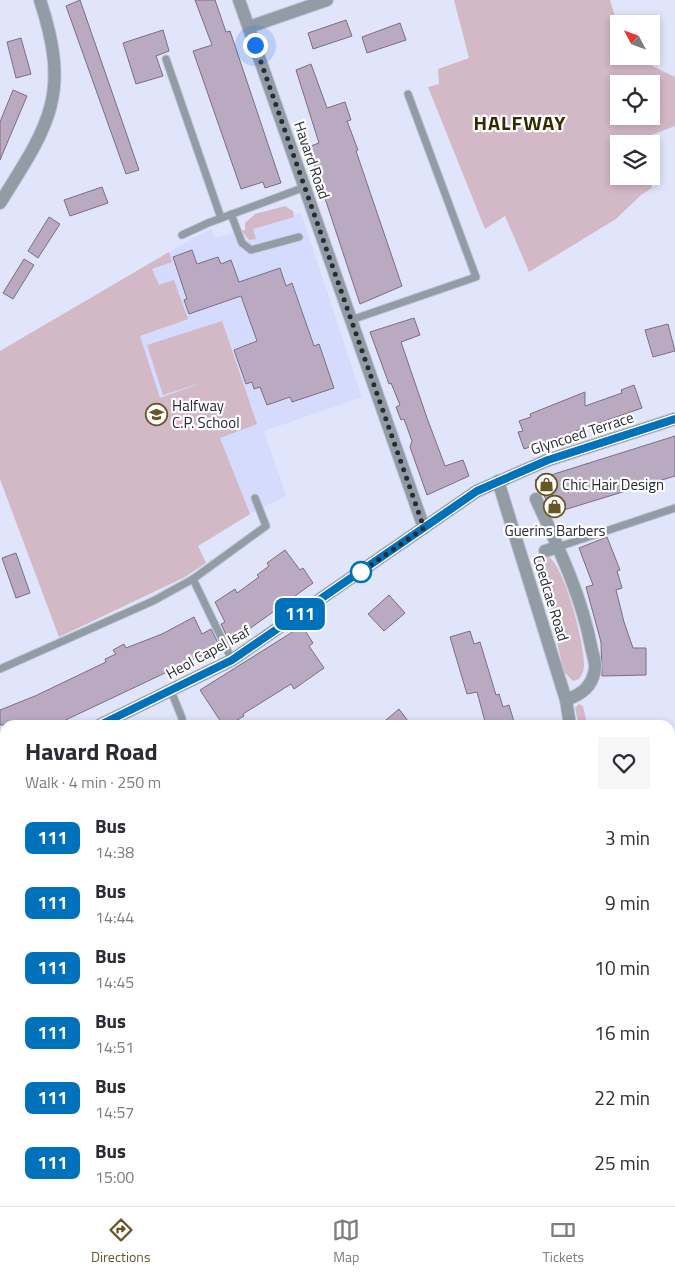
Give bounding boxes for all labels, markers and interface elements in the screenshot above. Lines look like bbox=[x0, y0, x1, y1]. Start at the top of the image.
north arrow bbox=[610, 15, 660, 65]
map controls bbox=[610, 15, 660, 185]
your location bbox=[243, 33, 268, 58]
button: locate bbox=[610, 75, 660, 125]
district label: HALFWAY bbox=[474, 107, 566, 138]
street label: Havard Road bbox=[288, 118, 336, 202]
button: layers bbox=[610, 135, 660, 185]
place label: Halfway C.P. School bbox=[172, 394, 240, 434]
school or university icon: Halfway C.P. School bbox=[144, 402, 168, 426]
street label: Glyncoed Terrace bbox=[527, 405, 637, 461]
shop icon: Chic Hair Design bbox=[534, 472, 558, 496]
place label: Chic Hair Design bbox=[562, 473, 664, 496]
shop icon: Guerins Barbers bbox=[543, 495, 567, 519]
place label: Guerins Barbers bbox=[504, 519, 606, 542]
street label: Coedcae Road bbox=[527, 552, 575, 644]
unlabelled marker bbox=[350, 561, 372, 583]
line badge: 111 bbox=[271, 598, 329, 630]
text: 111 bbox=[285, 600, 315, 627]
street label: Heol Capel Isaf bbox=[162, 619, 254, 685]
text: Havard Road bbox=[25, 733, 158, 769]
button: heart bbox=[598, 737, 650, 789]
text: Walk · 4 min · 250 m bbox=[25, 770, 161, 794]
text: Bus bbox=[95, 811, 126, 840]
text: 3 min bbox=[605, 823, 650, 852]
text: 111 bbox=[37, 824, 68, 851]
text: 14:38 bbox=[95, 840, 134, 864]
text: Bus bbox=[95, 876, 126, 905]
text: 9 min bbox=[605, 888, 650, 917]
text: 111 bbox=[37, 889, 68, 916]
text: 14:44 bbox=[95, 905, 134, 929]
text: Bus bbox=[95, 941, 126, 970]
text: 10 min bbox=[594, 953, 650, 982]
text: 111 bbox=[37, 954, 68, 981]
text: 14:45 bbox=[95, 970, 134, 994]
text: Bus bbox=[95, 1006, 126, 1035]
text: 16 min bbox=[594, 1018, 650, 1047]
text: 111 bbox=[37, 1019, 68, 1046]
text: 14:51 bbox=[95, 1035, 134, 1059]
text: Bus bbox=[95, 1071, 126, 1100]
text: 22 min bbox=[594, 1083, 650, 1112]
text: 111 bbox=[37, 1084, 68, 1111]
text: 14:57 bbox=[95, 1100, 134, 1124]
text: Bus bbox=[95, 1136, 126, 1165]
text: 25 min bbox=[594, 1148, 650, 1177]
text: 111 bbox=[37, 1149, 68, 1176]
text: 15:00 bbox=[95, 1165, 134, 1189]
tab: Directions bbox=[91, 1216, 150, 1267]
tab: Map bbox=[332, 1216, 360, 1267]
tab: Tickets bbox=[542, 1216, 584, 1267]

